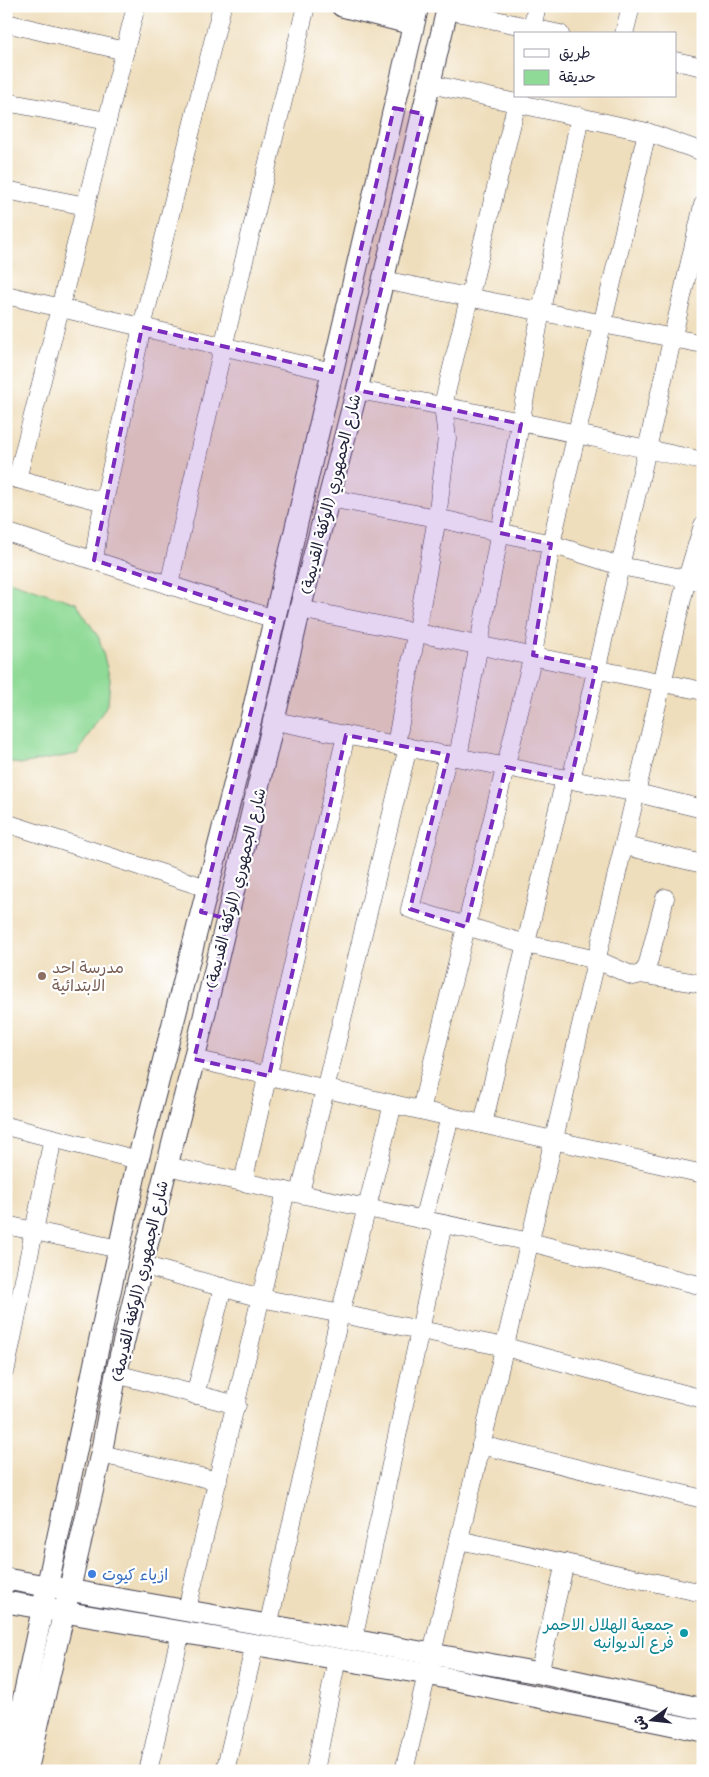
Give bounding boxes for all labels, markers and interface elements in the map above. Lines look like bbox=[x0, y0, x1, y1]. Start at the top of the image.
legend bbox=[514, 32, 676, 98]
text: طريق bbox=[559, 44, 591, 64]
text: حديقة bbox=[559, 68, 596, 88]
street label: شارع الجمهوري (الوكفة القديمة) bbox=[296, 392, 367, 597]
street label: شارع الجمهوري (الوكفة القديمة) bbox=[201, 786, 272, 991]
place label: مدرسة احد الابتدائية bbox=[52, 958, 124, 997]
marker: مدرسة احد الابتدائية bbox=[36, 970, 48, 982]
street label: شارع الجمهوري (الوكفة القديمة) bbox=[107, 1178, 174, 1384]
place label: ازياء كيوت bbox=[102, 1565, 168, 1586]
marker: ازياء كيوت bbox=[86, 1568, 98, 1580]
place label: جمعية الهلال الاحمر فرع الديوانيه bbox=[541, 1615, 674, 1654]
marker: جمعية الهلال الاحمر فرع الديوانيه bbox=[678, 1627, 690, 1639]
north arrow bbox=[626, 1694, 676, 1744]
text: ش bbox=[630, 1713, 651, 1733]

